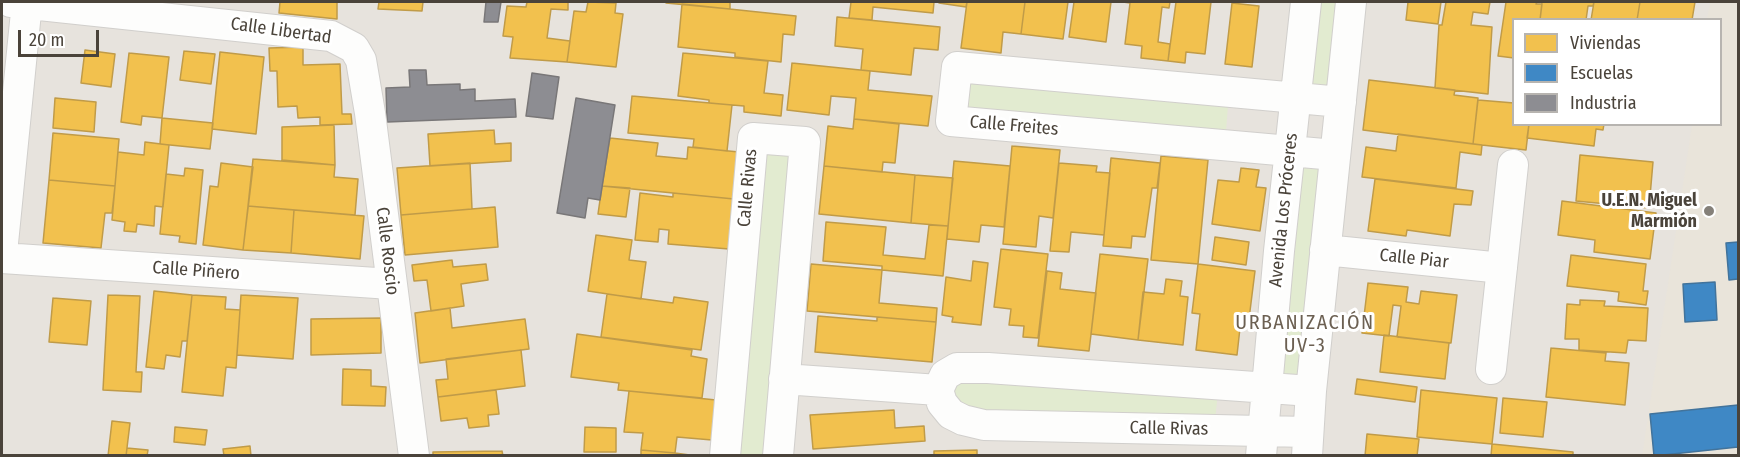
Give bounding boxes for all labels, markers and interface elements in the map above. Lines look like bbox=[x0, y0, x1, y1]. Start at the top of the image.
street label: Calle Libertad bbox=[229, 13, 333, 49]
scale bar bbox=[21, 18, 102, 56]
legend bbox=[1512, 18, 1722, 126]
text: 20 m bbox=[29, 29, 64, 51]
text: Viviendas bbox=[1570, 32, 1641, 54]
text: Escuelas bbox=[1570, 62, 1633, 84]
text: Industria bbox=[1570, 92, 1636, 114]
street label: Calle Freites bbox=[969, 111, 1059, 141]
street label: Avenida Los Próceres bbox=[1265, 132, 1303, 288]
street label: Calle Rivas bbox=[734, 148, 762, 228]
place label: U.E.N. Miguel Marmión bbox=[1601, 190, 1697, 232]
marker: U.E.N. Miguel Marmión bbox=[1702, 204, 1716, 218]
street label: Calle Roscio bbox=[371, 206, 403, 296]
street label: Calle Piar bbox=[1378, 245, 1450, 273]
street label: Calle Piñero bbox=[151, 257, 241, 285]
district label: URBANIZACIÓN UV-3 bbox=[1235, 311, 1375, 358]
street label: Calle Rivas bbox=[1130, 418, 1208, 440]

